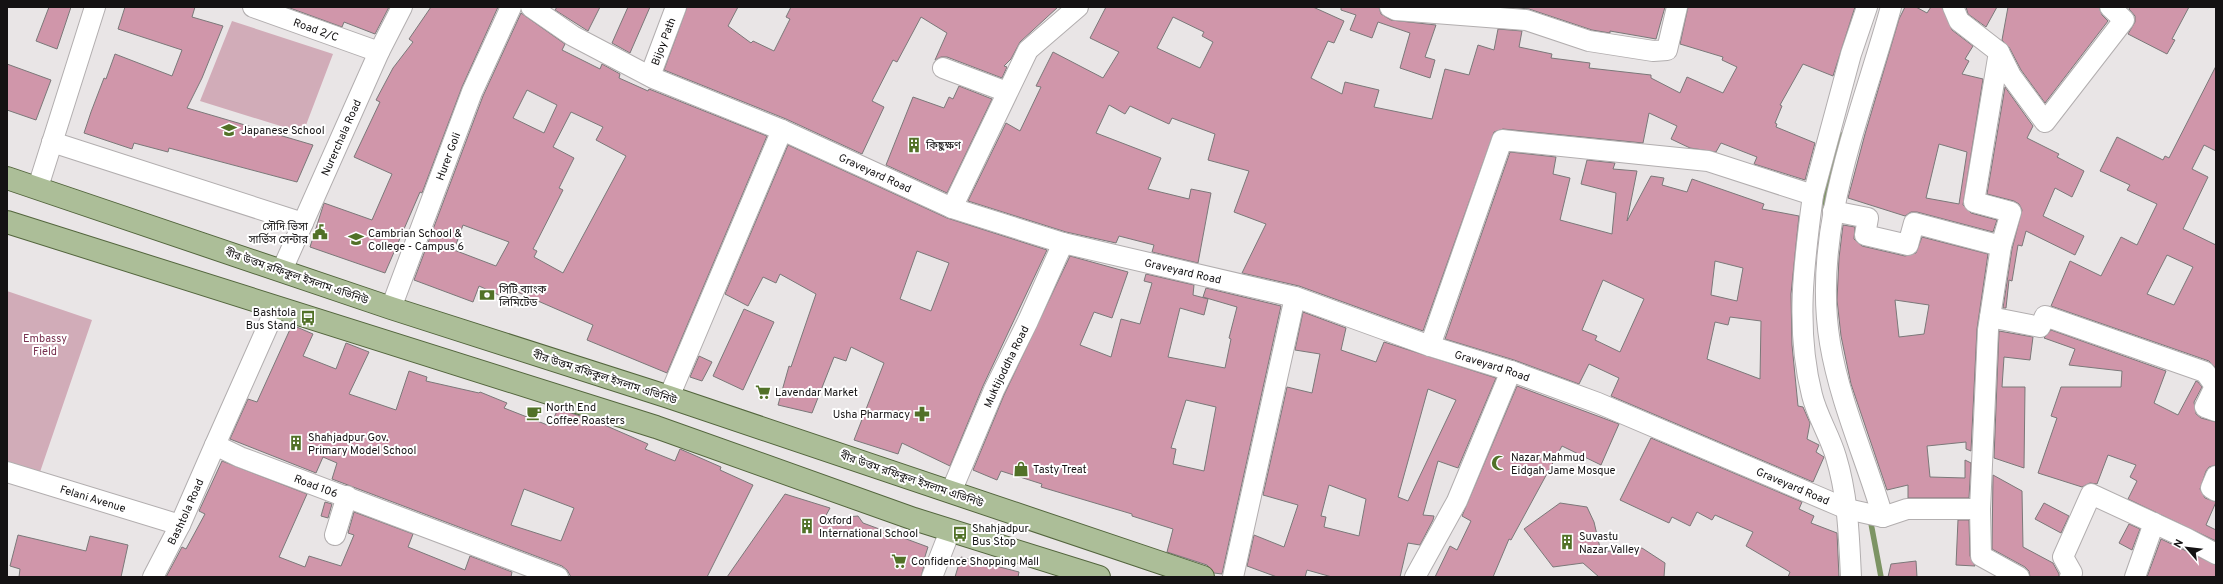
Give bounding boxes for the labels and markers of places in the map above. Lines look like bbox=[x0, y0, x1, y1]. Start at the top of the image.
school or university icon: Japanese School bbox=[220, 121, 238, 139]
place label: Japanese School bbox=[241, 124, 325, 138]
building icon: কিছুক্ষণ bbox=[905, 136, 923, 154]
place label: কিছুক্ষণ bbox=[925, 139, 961, 153]
place label: সৌদি ভিসা সার্ভিস সেন্টার bbox=[248, 220, 309, 247]
public building icon: সৌদি ভিসা সার্ভিস সেন্টার bbox=[311, 223, 329, 241]
place label: Cambrian School & College - Campus 6 bbox=[368, 227, 464, 254]
school or university icon: Cambrian School & College - Campus 6 bbox=[347, 230, 365, 248]
place label: সিটি ব্যাংক লিমিটেড bbox=[498, 283, 547, 310]
bank icon: সিটি ব্যাংক লিমিটেড bbox=[478, 286, 496, 304]
place label: Bashtola Bus Stand bbox=[246, 306, 296, 333]
bus stop icon: Bashtola Bus Stand bbox=[299, 309, 317, 327]
supermarket icon: Lavendar Market bbox=[754, 383, 772, 401]
place label: Lavendar Market bbox=[775, 386, 858, 400]
place label: North End Coffee Roasters bbox=[546, 401, 625, 428]
cafe icon: North End Coffee Roasters bbox=[525, 404, 543, 422]
pharmacy icon: Usha Pharmacy bbox=[913, 405, 931, 423]
place label: Usha Pharmacy bbox=[833, 408, 910, 422]
place label: Shahjadpur Gov. Primary Model School bbox=[308, 431, 416, 458]
building icon: Shahjadpur Gov. Primary Model School bbox=[287, 434, 305, 452]
place label: Nazar Mahmud Eidgah Jame Mosque bbox=[1511, 451, 1616, 478]
mosque icon: Nazar Mahmud Eidgah Jame Mosque bbox=[1490, 454, 1508, 472]
shop icon: Tasty Treat bbox=[1012, 460, 1030, 478]
place label: Tasty Treat bbox=[1033, 463, 1087, 477]
place label: Oxford International School bbox=[819, 514, 918, 541]
building icon: Oxford International School bbox=[798, 517, 816, 535]
place label: Shahjadpur Bus Stop bbox=[972, 522, 1030, 549]
bus stop icon: Shahjadpur Bus Stop bbox=[951, 525, 969, 543]
place label: Suvastu Nazar Valley bbox=[1579, 530, 1640, 557]
building icon: Suvastu Nazar Valley bbox=[1558, 533, 1576, 551]
supermarket icon: Confidence Shopping Mall bbox=[890, 552, 908, 570]
place label: Confidence Shopping Mall bbox=[911, 555, 1039, 569]

